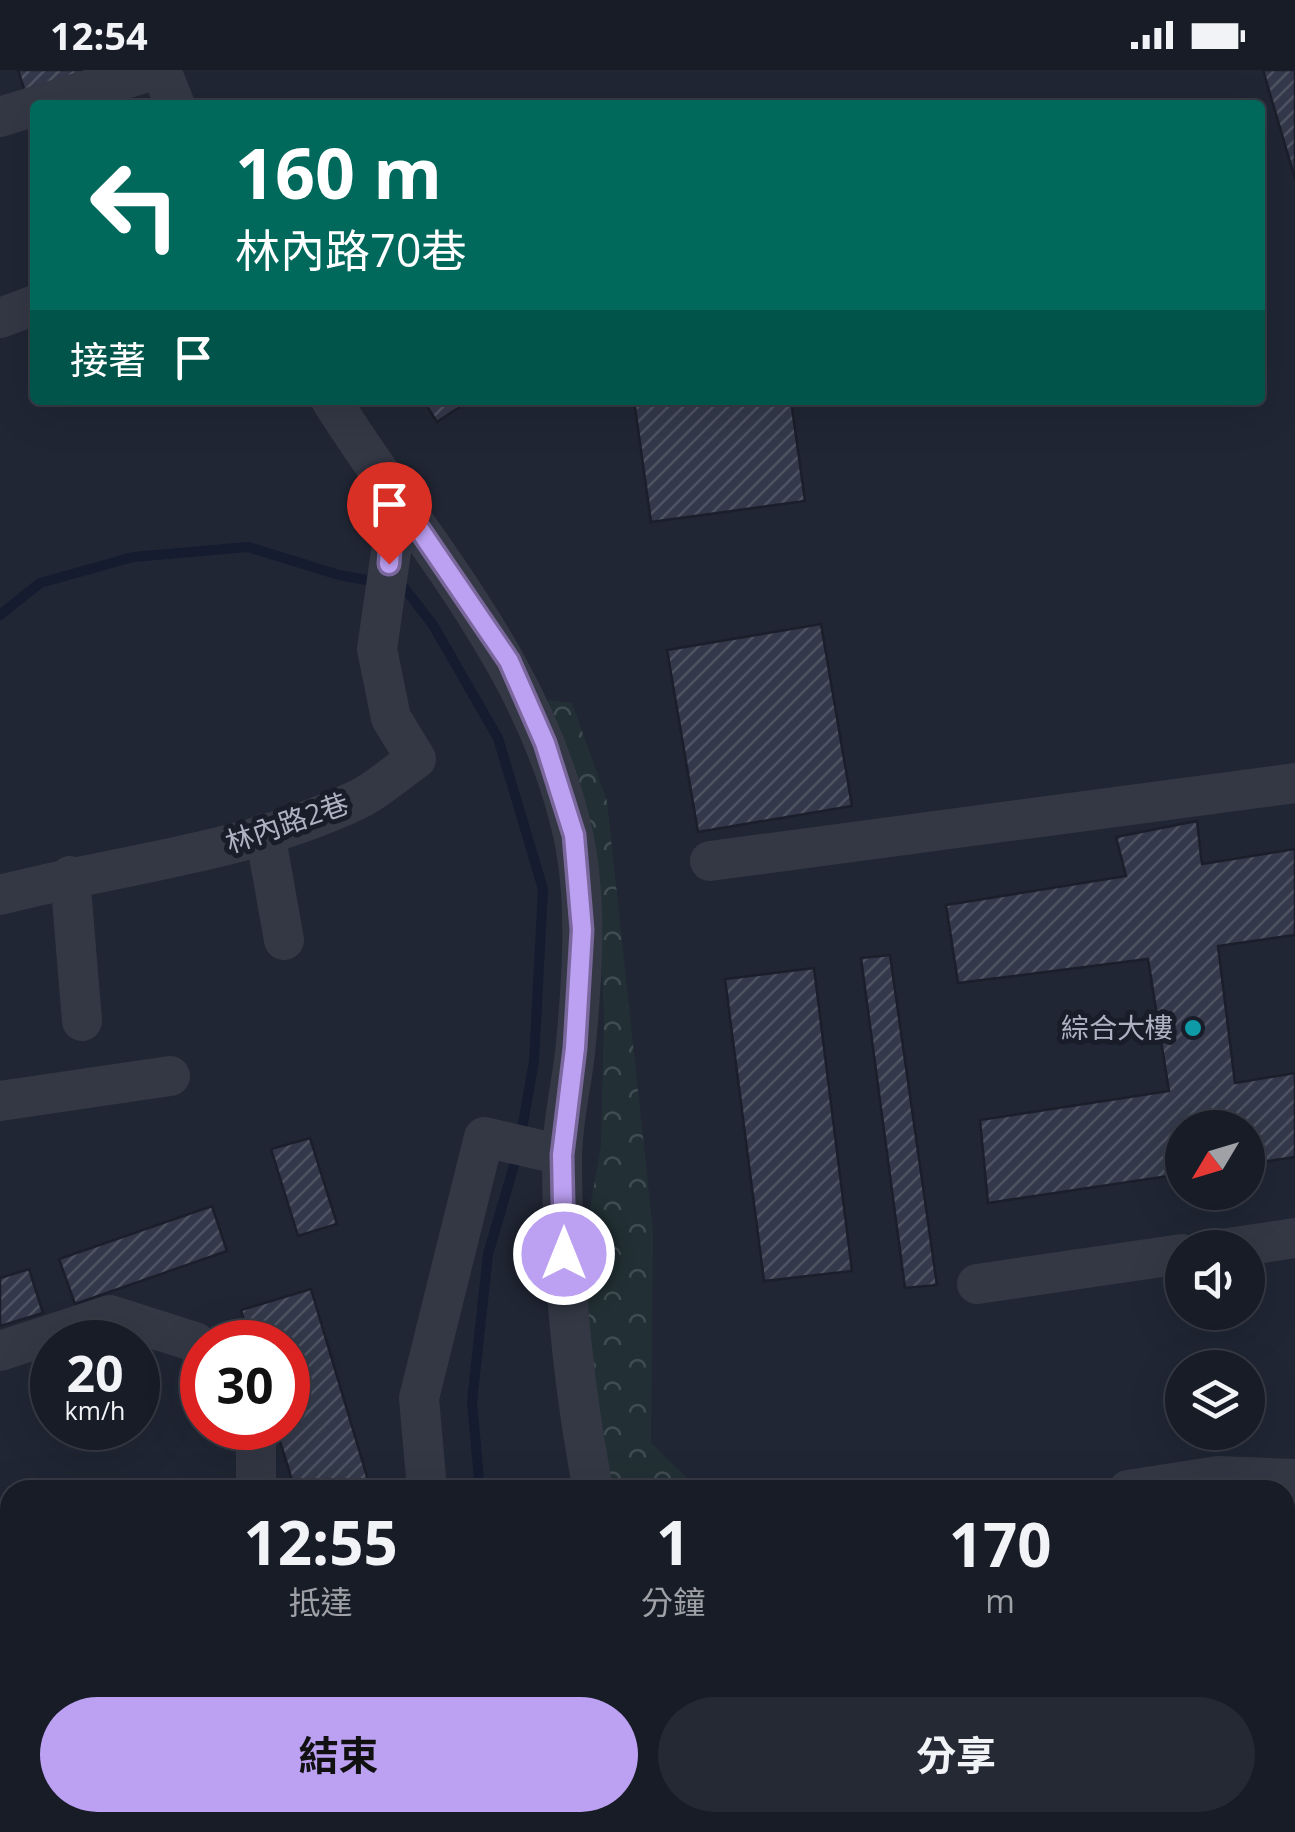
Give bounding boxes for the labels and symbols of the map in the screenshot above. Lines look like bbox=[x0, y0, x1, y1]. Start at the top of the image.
pin bbox=[347, 462, 432, 565]
street label: 林內路2巷 bbox=[220, 783, 353, 861]
place label: 綜合大樓 bbox=[1061, 1008, 1173, 1046]
marker: 綜合大樓 bbox=[1182, 1017, 1204, 1039]
north arrow bbox=[1165, 1110, 1265, 1210]
position arrow bbox=[512, 1202, 616, 1306]
speed limit sign: 30 bbox=[180, 1320, 310, 1450]

